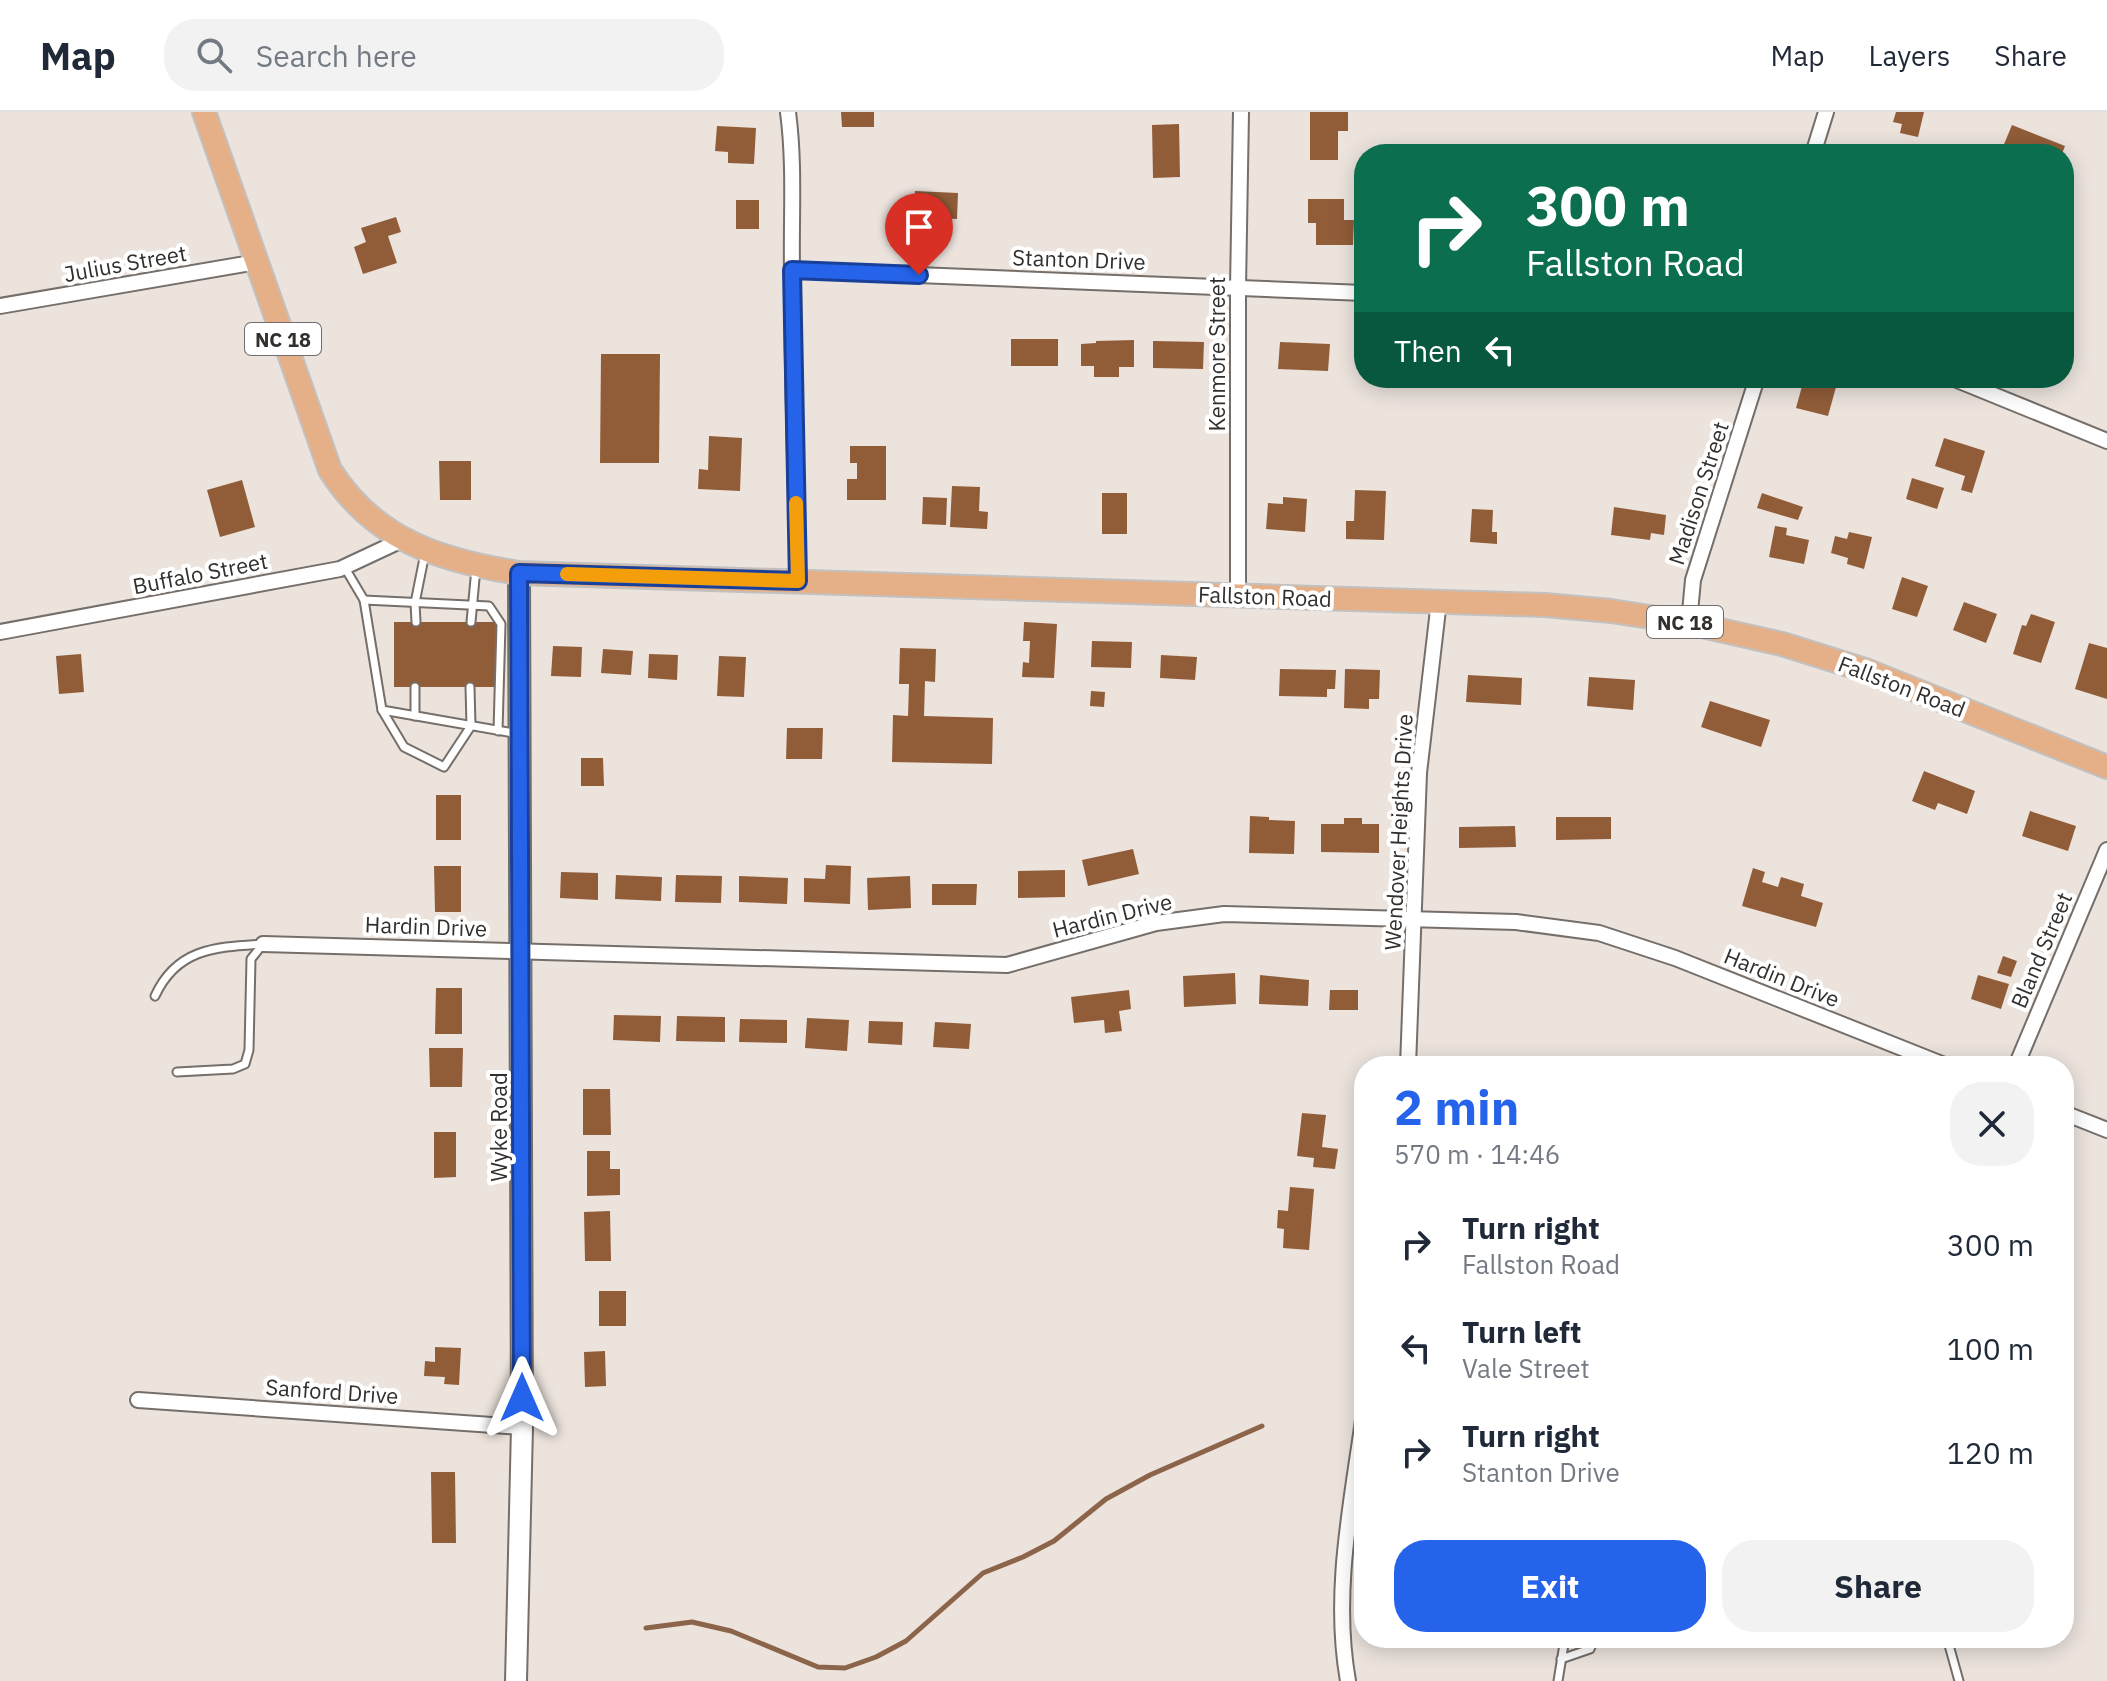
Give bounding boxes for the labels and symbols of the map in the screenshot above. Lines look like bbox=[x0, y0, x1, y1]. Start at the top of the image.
pin bbox=[885, 193, 953, 275]
street label: Julius Street bbox=[61, 238, 189, 288]
street label: Stanton Drive bbox=[1012, 242, 1146, 276]
street label: Kenmore Street bbox=[1202, 276, 1231, 432]
road number: NC 18 bbox=[245, 323, 321, 355]
street label: Madison Street bbox=[1661, 418, 1735, 568]
street label: Buffalo Street bbox=[130, 546, 270, 600]
street label: Fallston Road bbox=[1198, 579, 1332, 613]
road number: NC 18 bbox=[1647, 606, 1723, 638]
street label: Fallston Road bbox=[1834, 648, 1970, 724]
street label: Wendover Heights Drive bbox=[1377, 713, 1419, 951]
street label: Hardin Drive bbox=[1049, 886, 1175, 944]
street label: Bland Street bbox=[2004, 888, 2078, 1012]
street label: Hardin Drive bbox=[364, 909, 488, 943]
street label: Hardin Drive bbox=[1720, 941, 1844, 1013]
street label: Wyke Road bbox=[484, 1072, 513, 1182]
position arrow bbox=[480, 1356, 564, 1440]
street label: Sanford Drive bbox=[264, 1372, 400, 1410]

